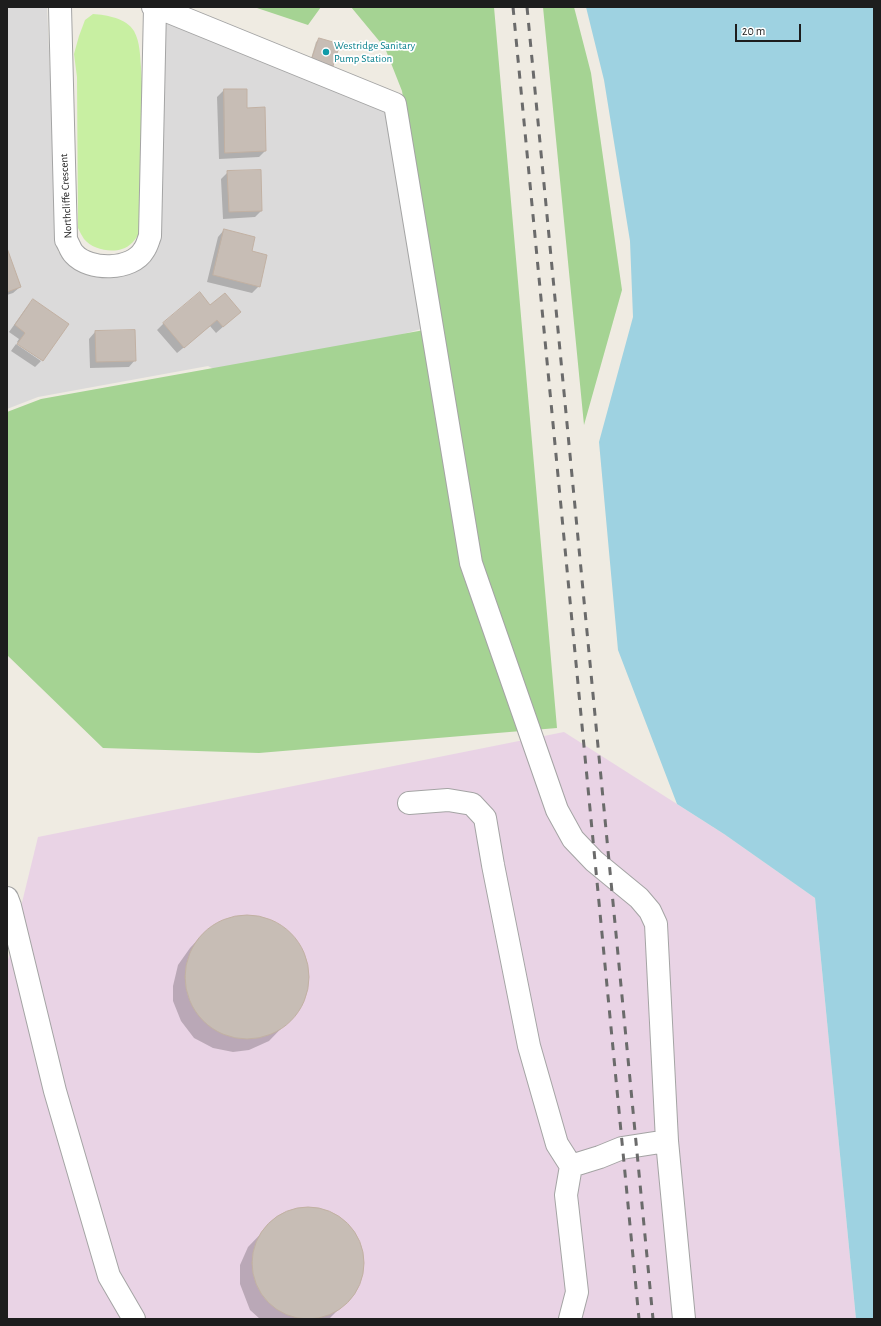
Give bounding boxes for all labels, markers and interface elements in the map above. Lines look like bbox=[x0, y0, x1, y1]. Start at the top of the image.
scale bar bbox=[737, 16, 803, 42]
text: 20 m bbox=[742, 25, 765, 37]
place label: Westridge Sanitary Pump Station bbox=[334, 39, 415, 65]
marker: Westridge Sanitary Pump Station bbox=[321, 47, 331, 57]
street label: Northcliffe Crescent bbox=[57, 153, 75, 239]

